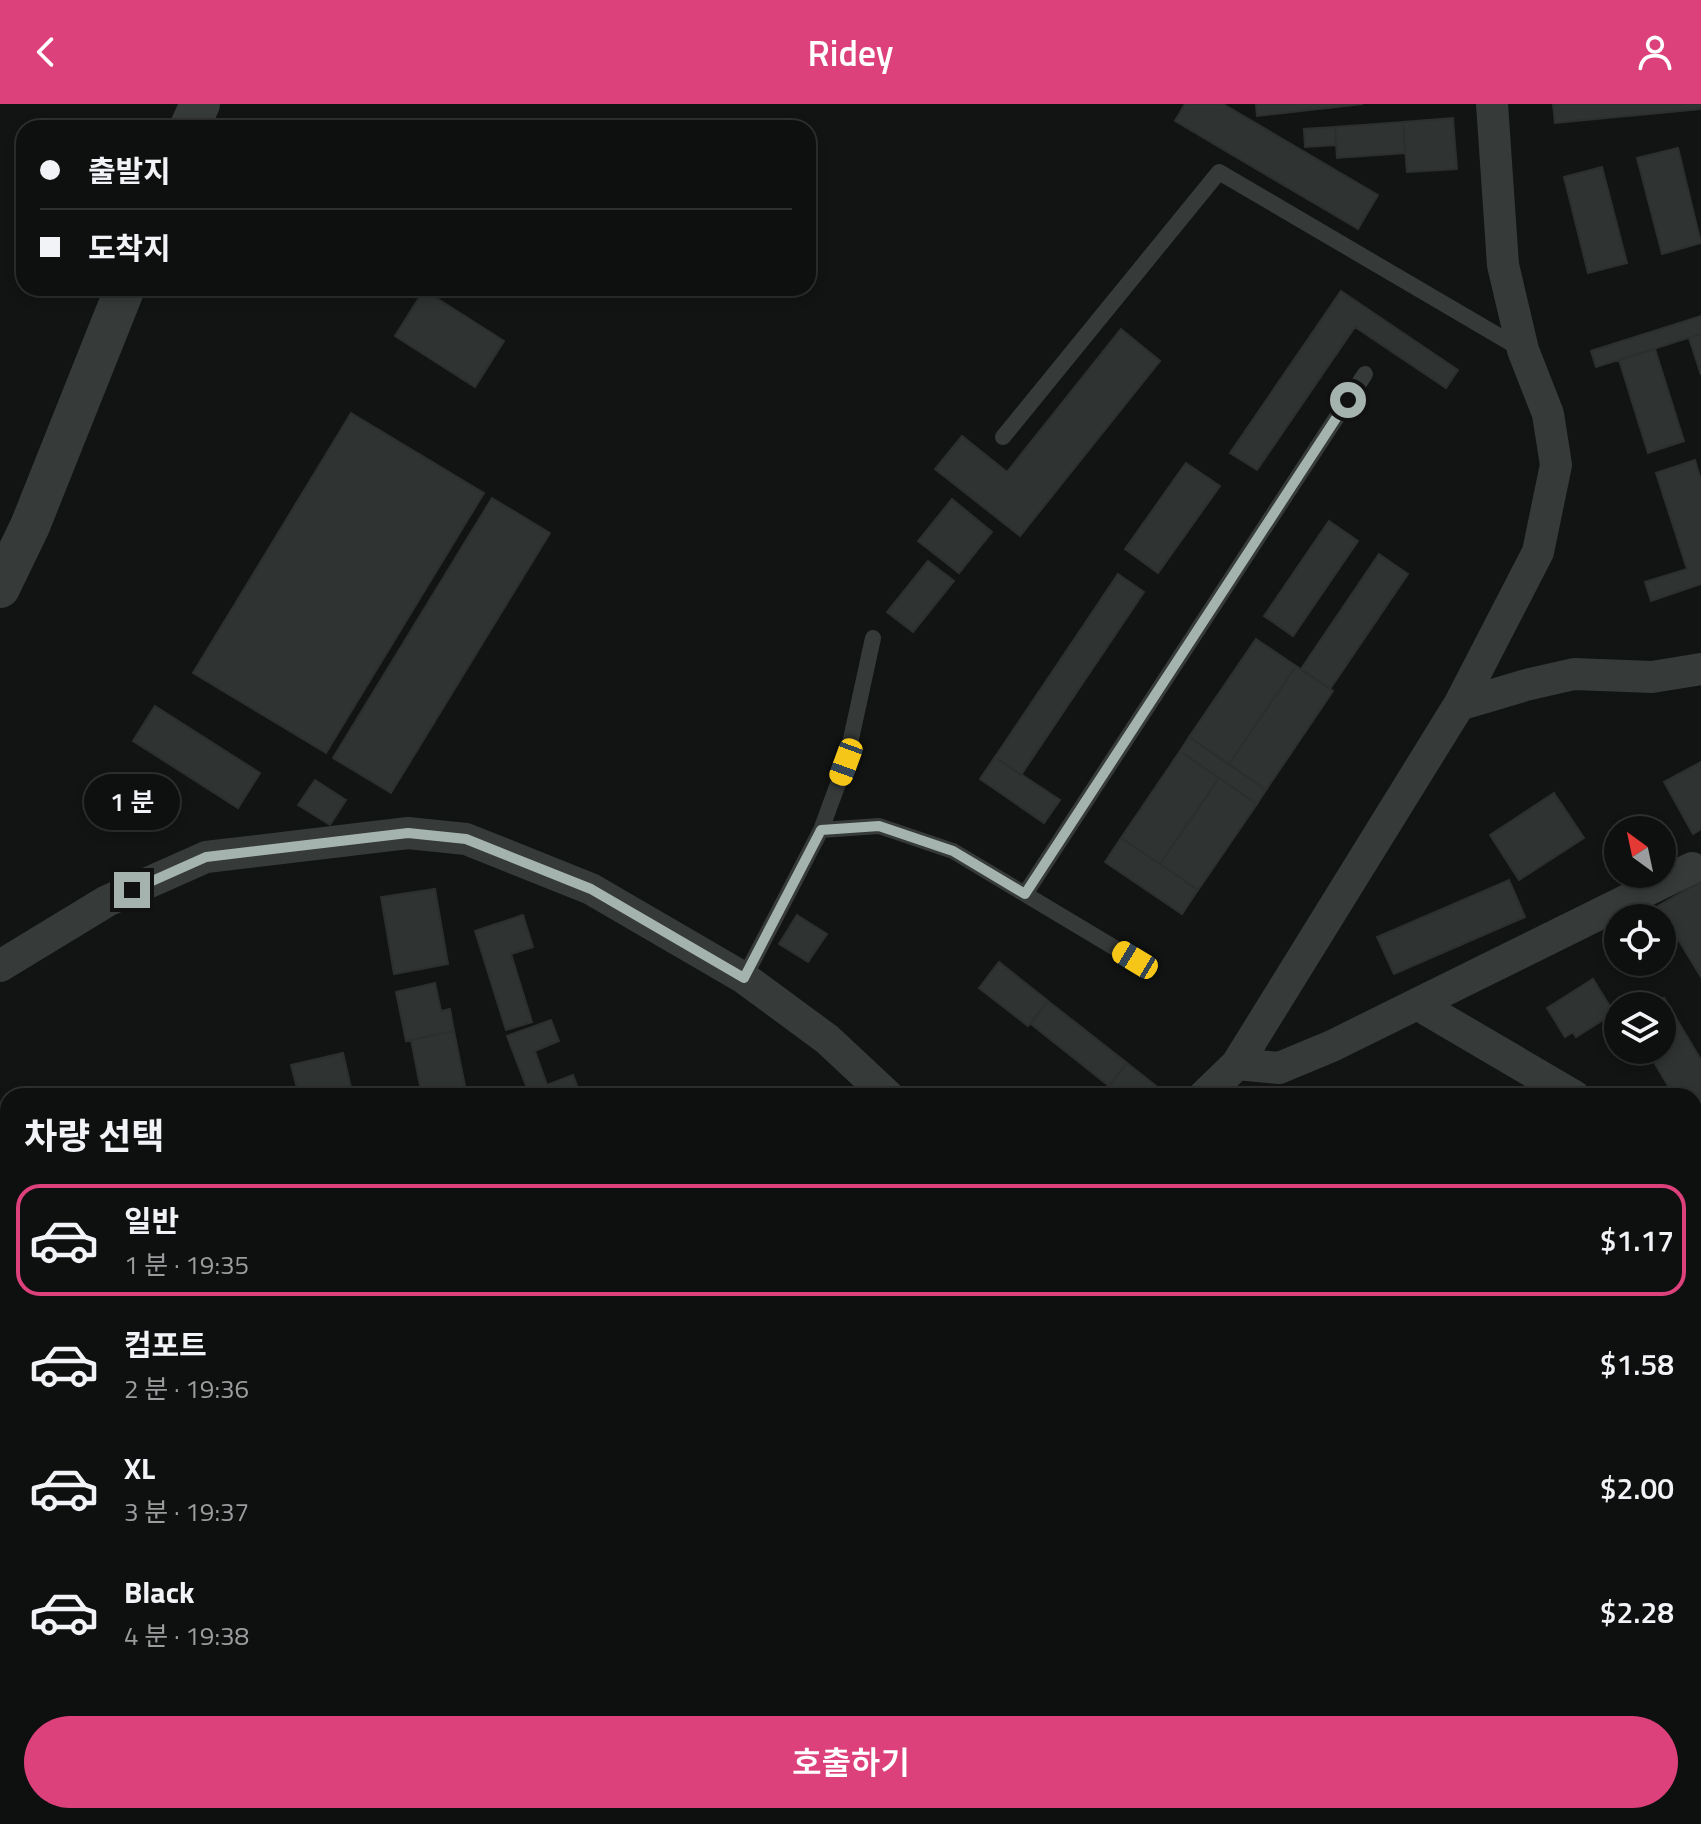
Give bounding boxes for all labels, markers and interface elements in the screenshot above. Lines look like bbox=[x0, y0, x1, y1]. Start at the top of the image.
text: Ridey bbox=[807, 25, 894, 80]
icon: back bbox=[24, 30, 68, 74]
icon: person bbox=[1633, 30, 1677, 74]
text: 출발지 bbox=[88, 148, 171, 194]
text: 도착지 bbox=[88, 225, 171, 271]
route start bbox=[1330, 382, 1366, 418]
car bbox=[827, 735, 865, 789]
callout: 1 분 bbox=[84, 774, 180, 830]
text: 1 분 bbox=[110, 782, 154, 821]
north arrow bbox=[1604, 816, 1676, 888]
map controls bbox=[1604, 816, 1676, 1064]
route end bbox=[114, 872, 150, 908]
button: locate bbox=[1604, 904, 1676, 976]
car bbox=[1108, 937, 1162, 983]
button: layers bbox=[1604, 992, 1676, 1064]
text: 차량 선택 bbox=[24, 1108, 164, 1163]
text: 일반 bbox=[124, 1198, 179, 1244]
icon: car bbox=[28, 1204, 100, 1276]
text: $1.17 bbox=[1600, 1217, 1674, 1263]
text: 1 분 · 19:35 bbox=[124, 1245, 249, 1284]
text: 컴포트 bbox=[124, 1322, 207, 1368]
icon: car bbox=[28, 1328, 100, 1400]
text: $1.58 bbox=[1600, 1341, 1674, 1387]
text: 2 분 · 19:36 bbox=[124, 1369, 249, 1408]
text: XL bbox=[124, 1445, 155, 1491]
icon: car bbox=[28, 1452, 100, 1524]
text: $2.00 bbox=[1600, 1465, 1674, 1511]
text: 3 분 · 19:37 bbox=[124, 1492, 249, 1531]
text: Black bbox=[124, 1569, 195, 1615]
icon: car bbox=[28, 1576, 100, 1648]
text: $2.28 bbox=[1600, 1589, 1674, 1635]
text: 4 분 · 19:38 bbox=[124, 1616, 249, 1655]
button: 호출하기 bbox=[24, 1716, 1678, 1808]

